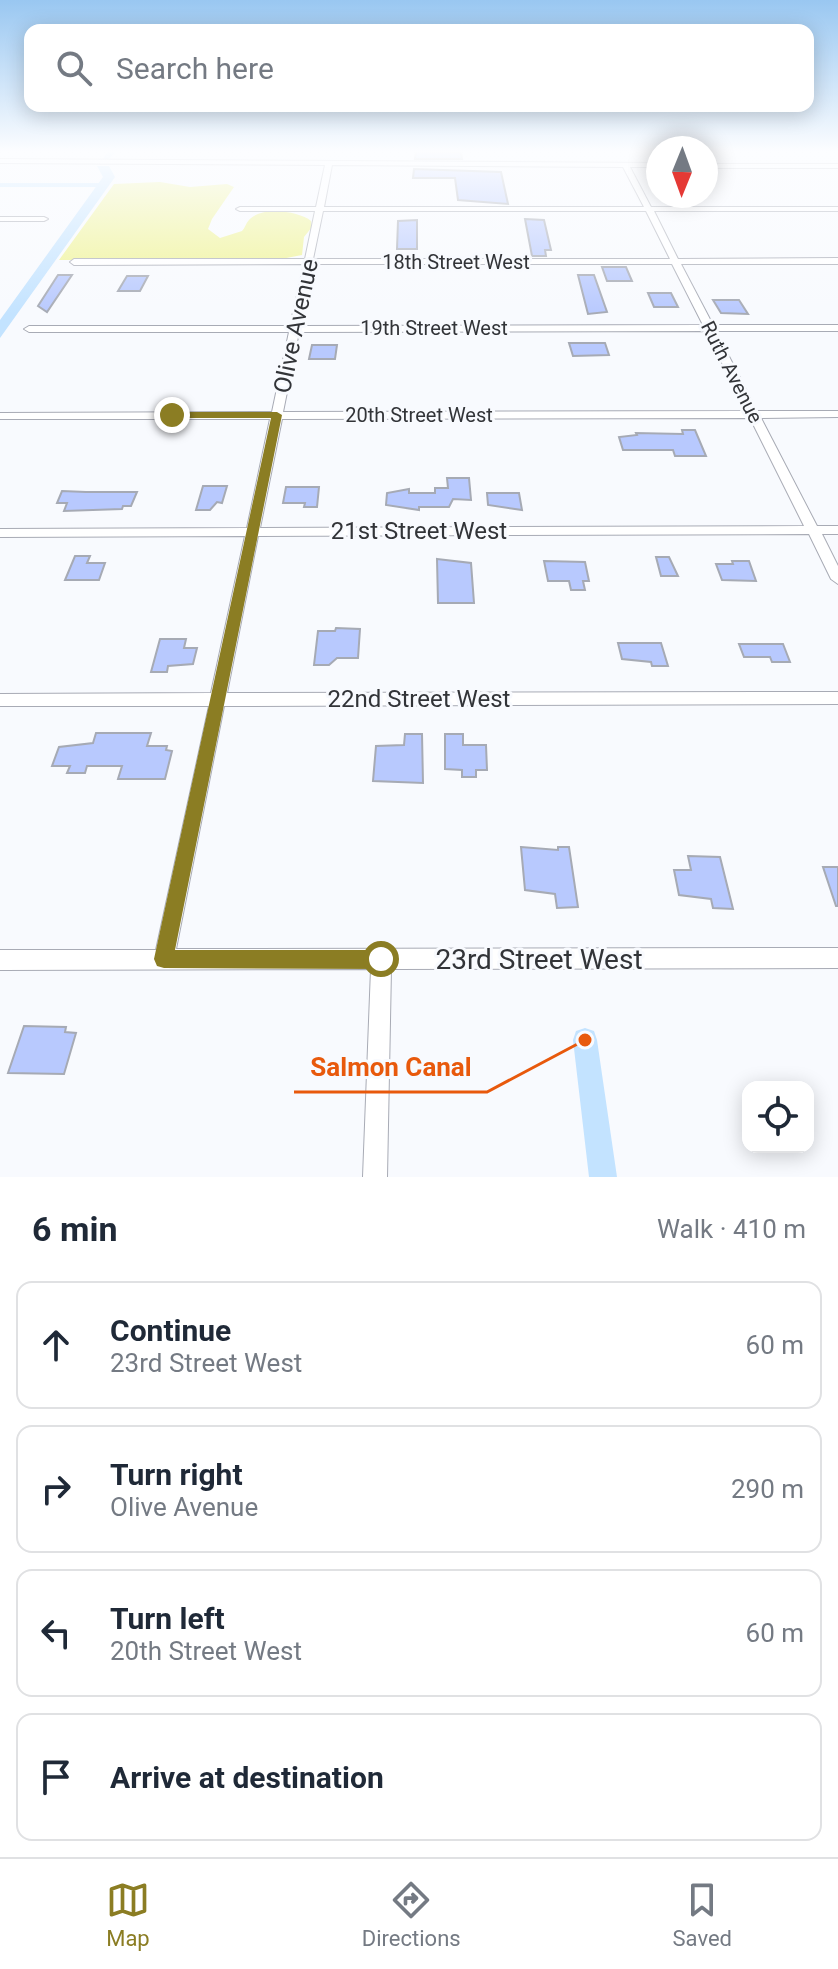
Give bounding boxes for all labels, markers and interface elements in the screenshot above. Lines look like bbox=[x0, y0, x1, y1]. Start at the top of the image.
search box bbox=[24, 24, 814, 112]
icon: search bbox=[52, 46, 96, 90]
text: Search here bbox=[116, 51, 274, 86]
north arrow bbox=[646, 136, 718, 208]
street label: 18th Street West bbox=[382, 250, 530, 274]
street label: Olive Avenue bbox=[268, 256, 324, 396]
street label: 19th Street West bbox=[360, 316, 508, 340]
street label: Ruth Avenue bbox=[696, 317, 768, 427]
route end bbox=[154, 397, 190, 433]
street label: 20th Street West bbox=[345, 403, 493, 427]
street label: 21st Street West bbox=[331, 517, 507, 545]
street label: 22nd Street West bbox=[328, 685, 511, 713]
route start bbox=[363, 941, 399, 977]
street label: 23rd Street West bbox=[435, 943, 643, 976]
callout: Salmon Canal bbox=[294, 1042, 487, 1092]
text: Salmon Canal bbox=[310, 1052, 472, 1082]
map controls bbox=[742, 1081, 814, 1153]
button: locate bbox=[742, 1081, 814, 1153]
text: 6 min bbox=[32, 1209, 117, 1249]
text: Walk · 410 m bbox=[657, 1214, 806, 1244]
text: Continue bbox=[110, 1313, 231, 1348]
icon: ahead bbox=[34, 1323, 78, 1367]
text: 60 m bbox=[746, 1330, 804, 1360]
text: 23rd Street West bbox=[110, 1348, 302, 1378]
text: Turn right bbox=[110, 1457, 243, 1492]
icon: right bbox=[34, 1467, 78, 1511]
text: 290 m bbox=[731, 1474, 804, 1504]
text: Olive Avenue bbox=[110, 1492, 258, 1522]
text: Turn left bbox=[110, 1601, 225, 1636]
icon: left bbox=[34, 1611, 78, 1655]
text: 60 m bbox=[746, 1618, 804, 1648]
text: 20th Street West bbox=[110, 1636, 302, 1666]
icon: arrive bbox=[34, 1755, 78, 1799]
text: Arrive at destination bbox=[110, 1760, 384, 1795]
tab: Map bbox=[106, 1878, 150, 1951]
tab: Directions bbox=[362, 1878, 461, 1951]
tab: Saved bbox=[673, 1878, 732, 1951]

